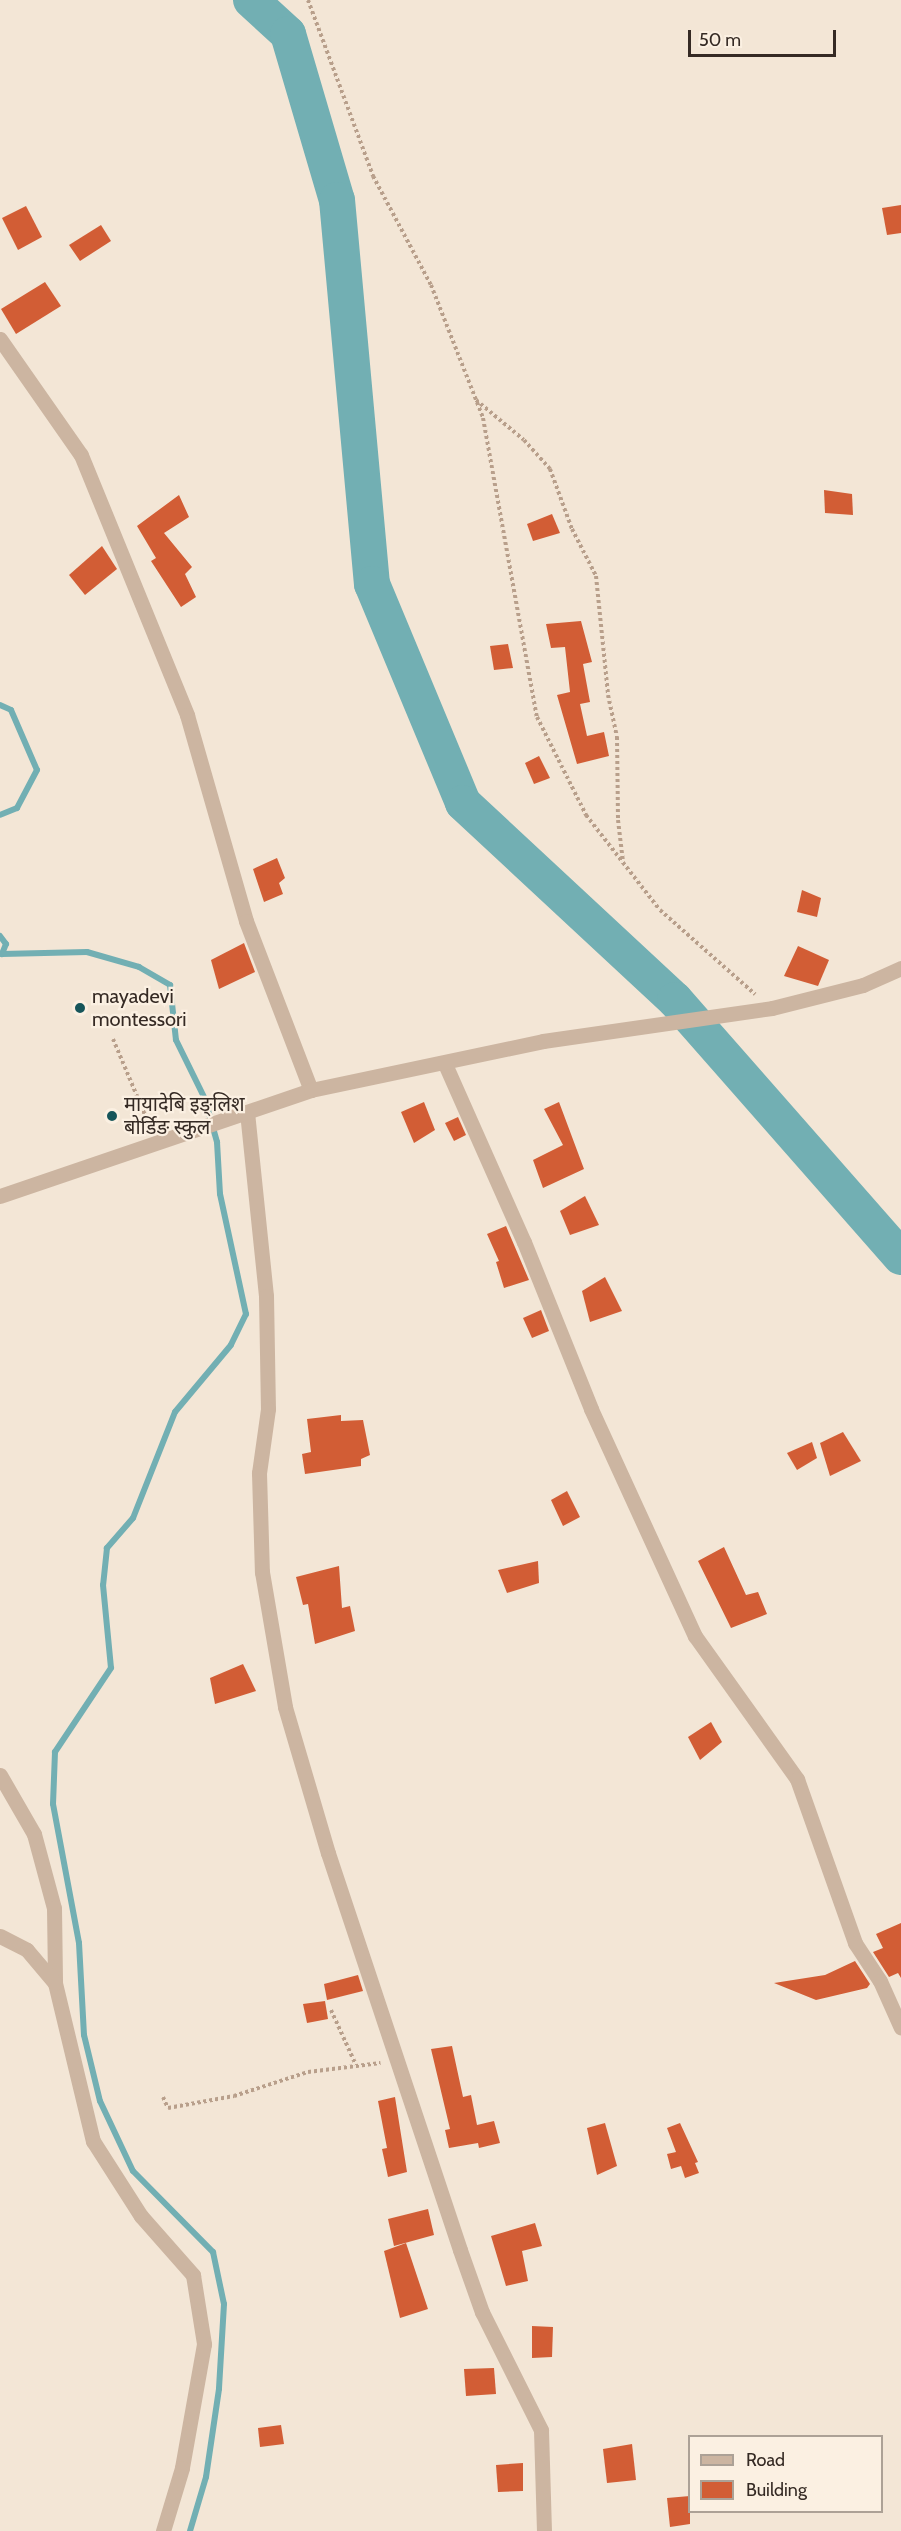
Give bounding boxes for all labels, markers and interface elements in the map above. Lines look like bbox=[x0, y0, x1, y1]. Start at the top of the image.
scale bar bbox=[691, 18, 840, 56]
text: 50 m bbox=[699, 29, 741, 51]
place label: mayadevi montessori bbox=[92, 984, 187, 1031]
marker: mayadevi montessori bbox=[73, 1001, 87, 1015]
place label: मायादेबि इङ्लिश बोर्डिङ स्कुल bbox=[124, 1092, 245, 1139]
marker: मायादेबि इङ्लिश बोर्डिङ स्कुल bbox=[105, 1109, 119, 1123]
legend bbox=[688, 2435, 883, 2513]
text: Road bbox=[746, 2449, 785, 2471]
text: Building bbox=[746, 2479, 807, 2501]

